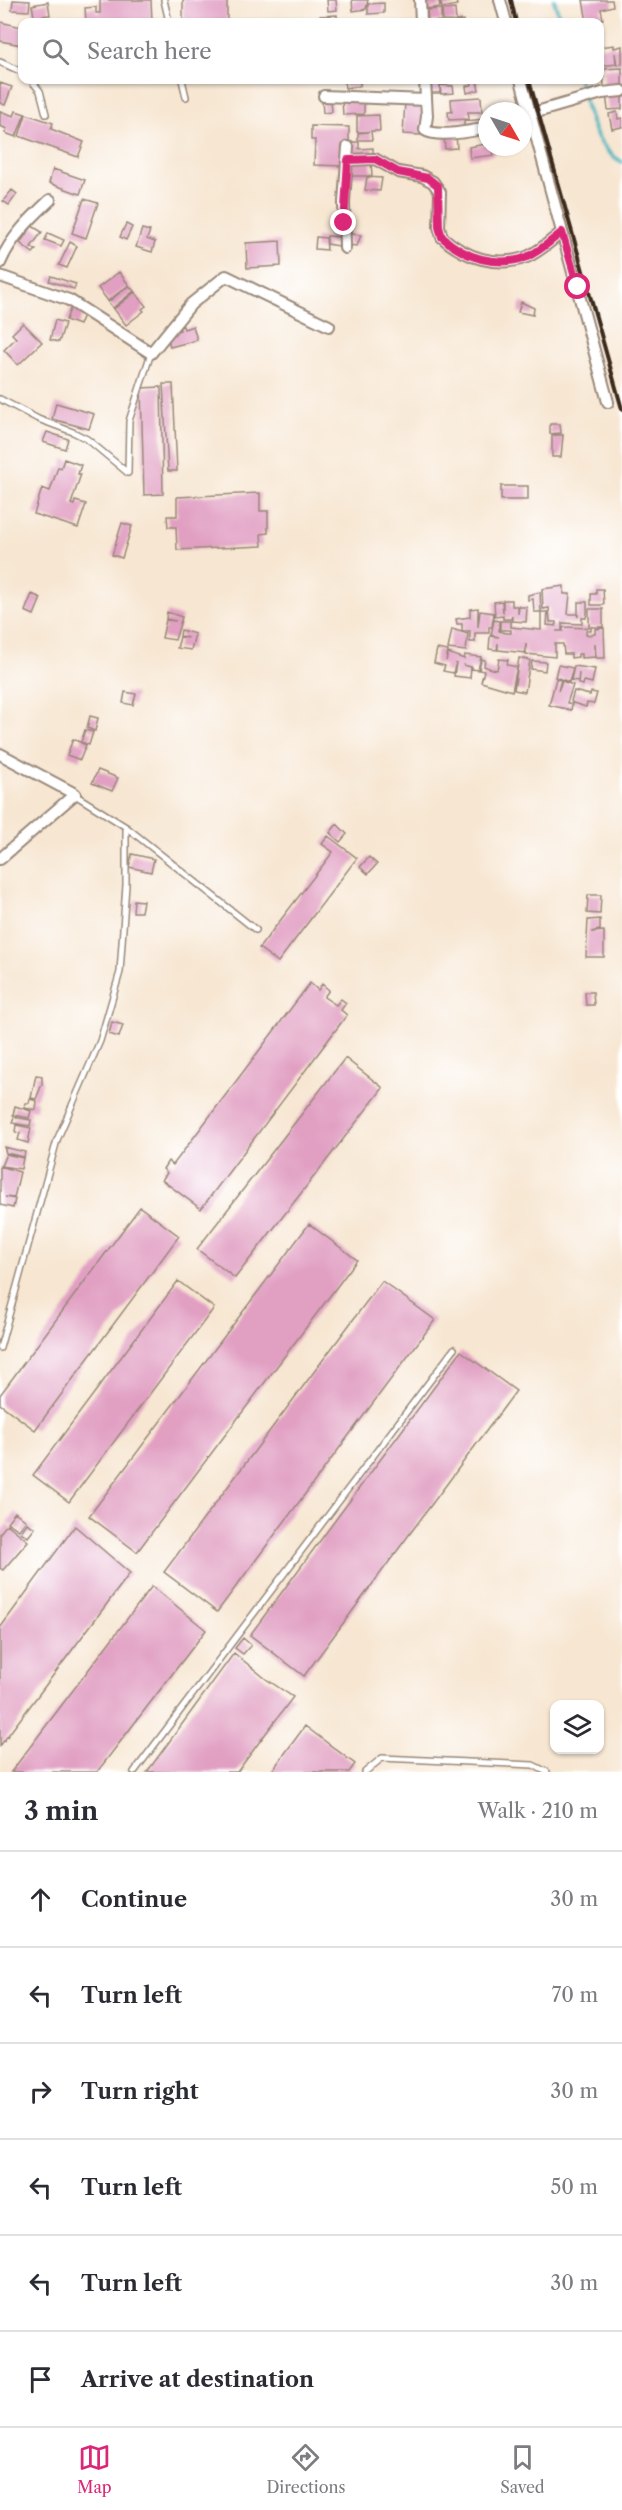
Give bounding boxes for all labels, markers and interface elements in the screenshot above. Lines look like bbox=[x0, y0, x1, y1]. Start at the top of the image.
search box bbox=[18, 18, 604, 84]
icon: search bbox=[39, 35, 72, 68]
text: Search here bbox=[87, 38, 212, 65]
north arrow bbox=[478, 102, 532, 156]
route end bbox=[330, 209, 356, 235]
route start bbox=[564, 273, 590, 299]
map controls bbox=[550, 1700, 604, 1754]
button: layers bbox=[550, 1700, 604, 1754]
text: 3 min bbox=[24, 1795, 98, 1827]
text: Walk · 210 m bbox=[477, 1799, 598, 1823]
icon: ahead bbox=[24, 1883, 57, 1916]
text: Continue bbox=[81, 1886, 187, 1913]
text: 30 m bbox=[550, 1887, 598, 1911]
icon: left bbox=[24, 1979, 57, 2012]
text: Turn left bbox=[81, 1982, 182, 2009]
text: 70 m bbox=[552, 1983, 598, 2007]
icon: right bbox=[24, 2075, 57, 2108]
text: Turn right bbox=[81, 2078, 199, 2105]
text: 30 m bbox=[550, 2079, 598, 2103]
icon: left bbox=[24, 2171, 57, 2204]
text: Turn left bbox=[81, 2174, 182, 2201]
text: 50 m bbox=[551, 2175, 598, 2199]
icon: left bbox=[24, 2267, 57, 2300]
text: Turn left bbox=[81, 2270, 182, 2297]
text: 30 m bbox=[550, 2271, 598, 2295]
icon: arrive bbox=[24, 2363, 57, 2396]
text: Arrive at destination bbox=[81, 2366, 314, 2393]
tab: Map bbox=[77, 2441, 112, 2497]
tab: Directions bbox=[266, 2441, 345, 2497]
tab: Saved bbox=[500, 2441, 545, 2497]

